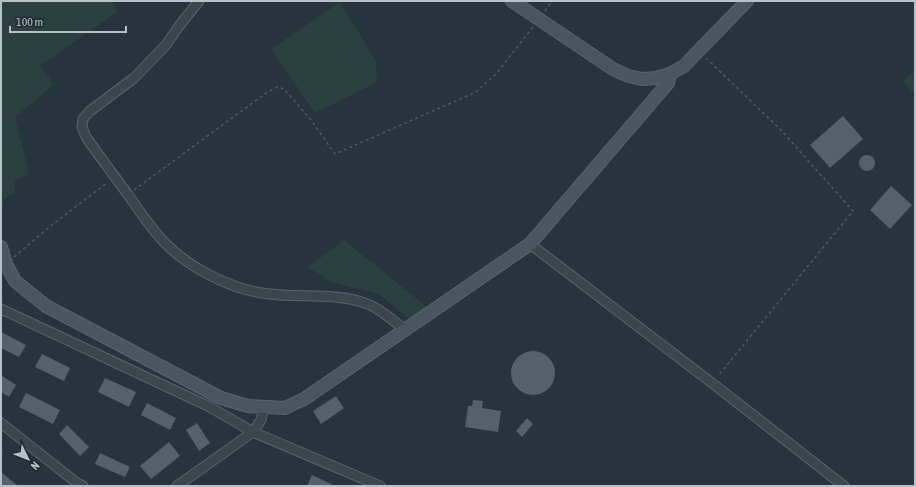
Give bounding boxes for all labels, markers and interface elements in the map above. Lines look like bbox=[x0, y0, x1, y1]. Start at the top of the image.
scale bar bbox=[10, 8, 126, 34]
text: 100 m bbox=[16, 15, 43, 29]
north arrow bbox=[8, 439, 48, 479]
text: N bbox=[29, 459, 42, 472]

